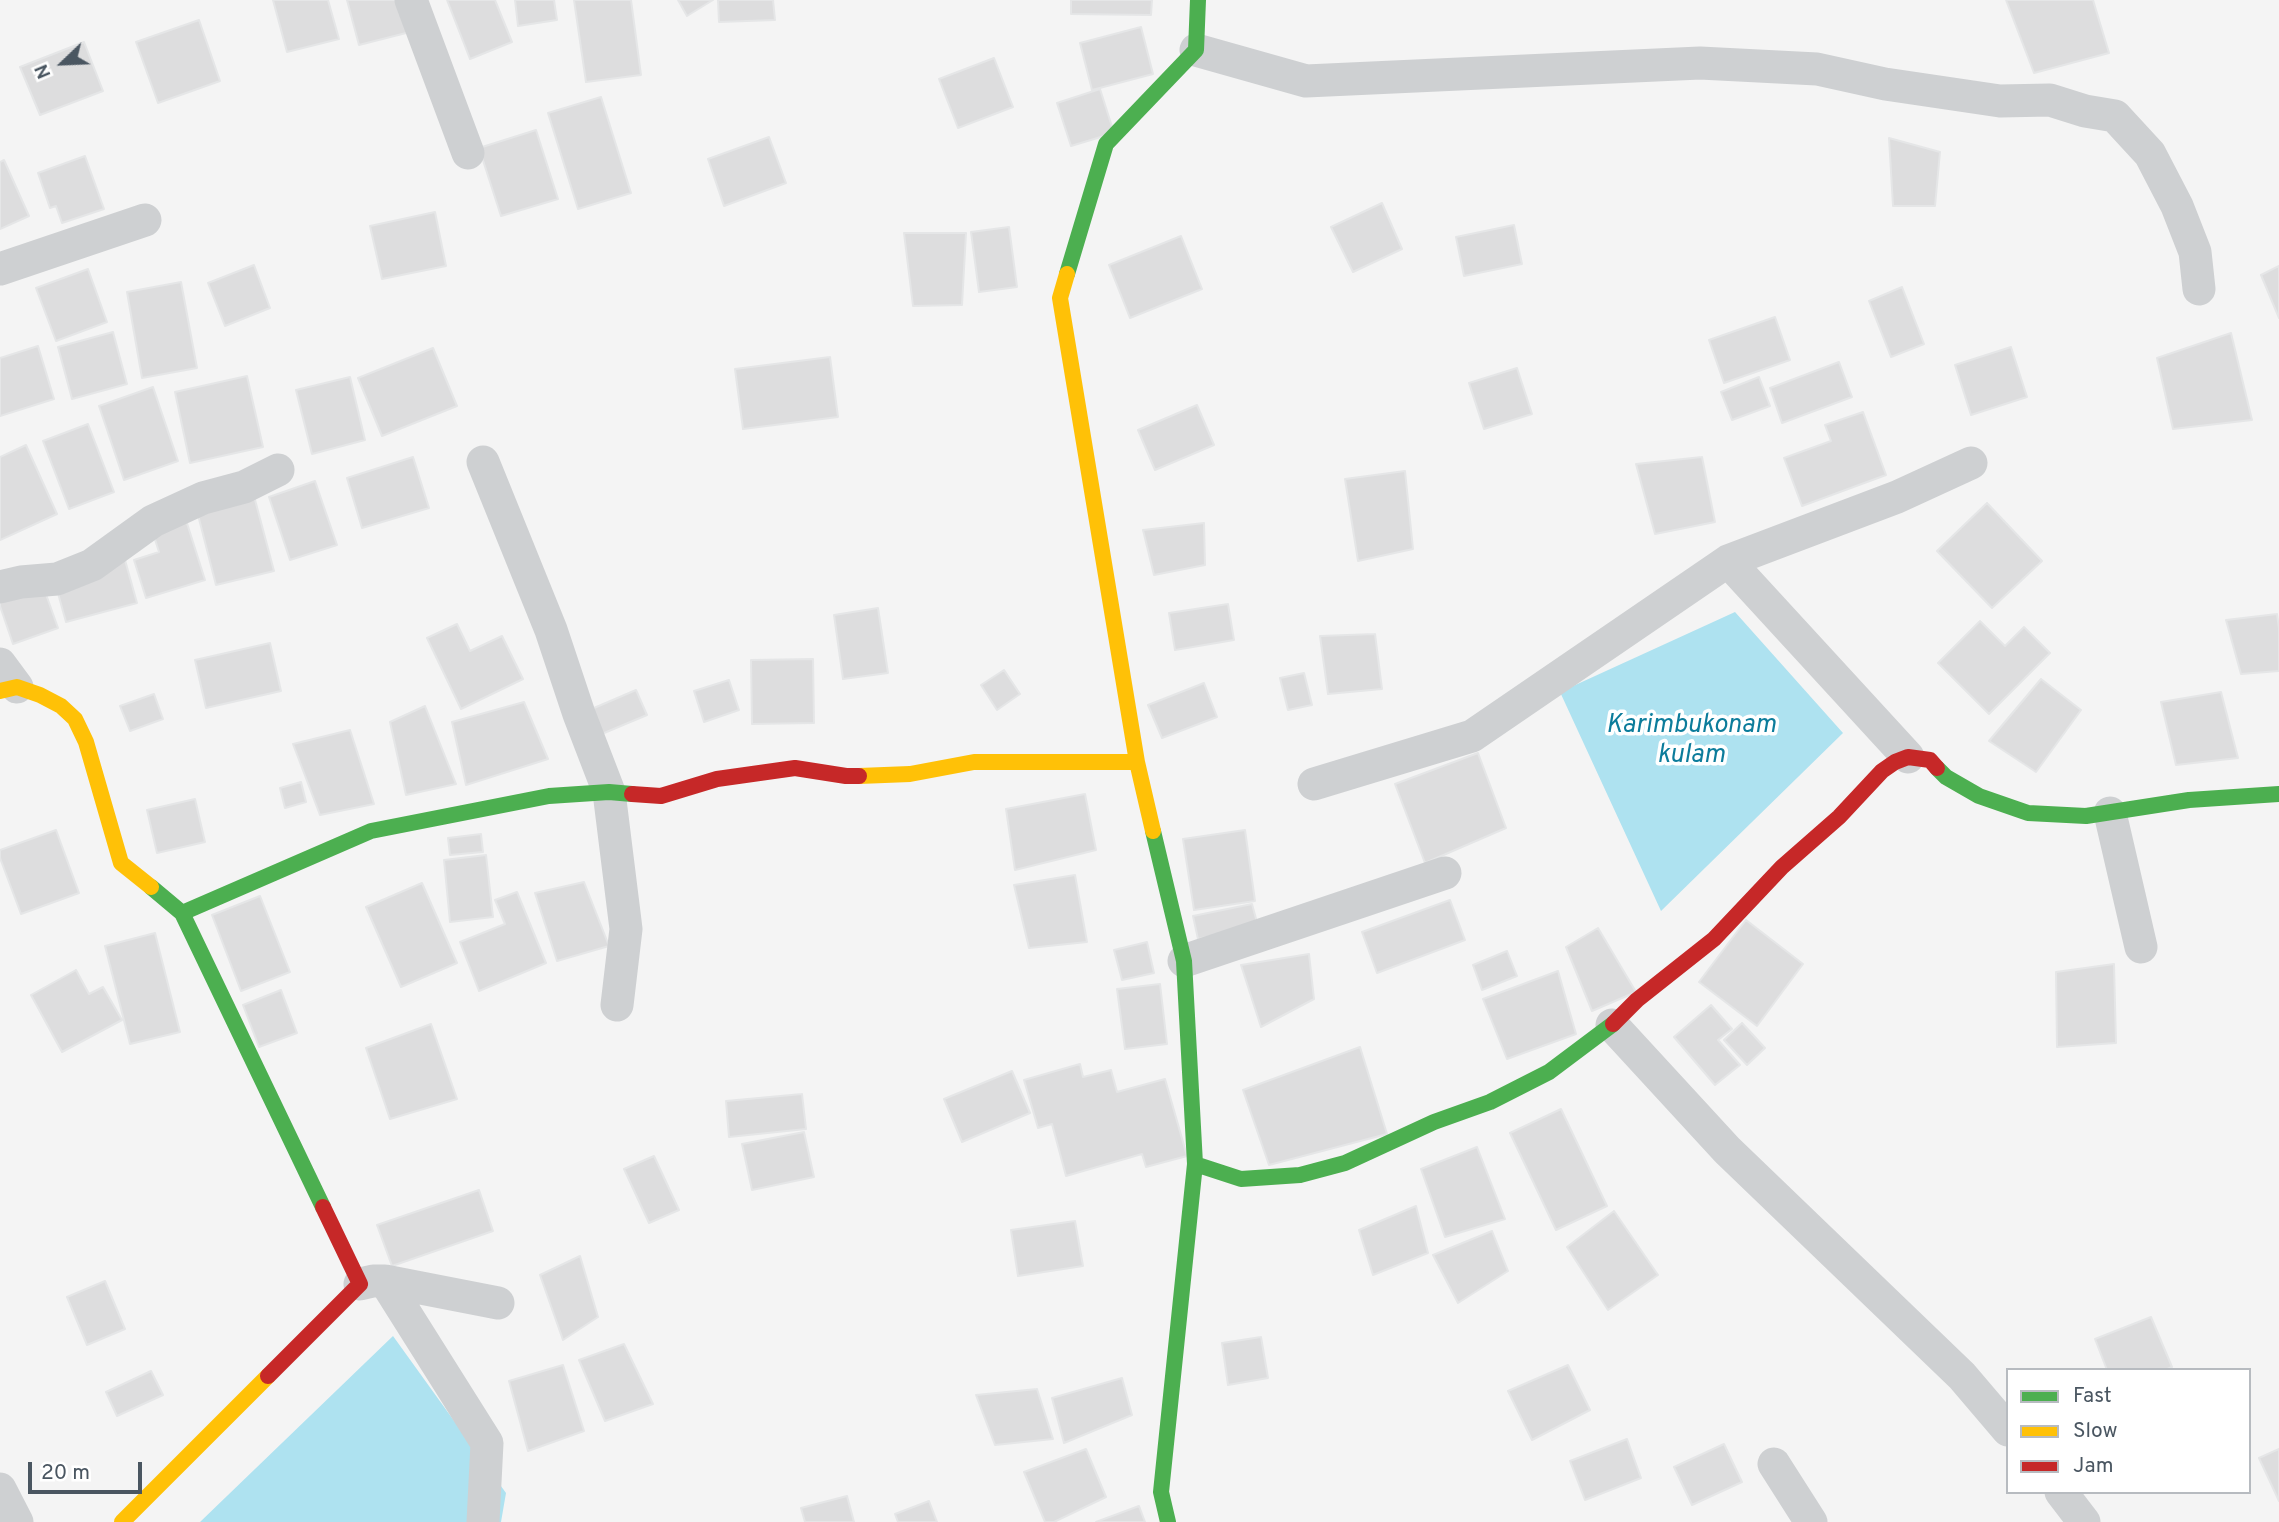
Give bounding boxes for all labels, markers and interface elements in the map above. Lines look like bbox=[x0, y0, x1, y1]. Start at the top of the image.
north arrow bbox=[28, 28, 98, 98]
text: N bbox=[30, 60, 57, 82]
water label: Karimbukonam kulam bbox=[1606, 711, 1776, 772]
legend bbox=[2006, 1368, 2251, 1494]
text: Fast bbox=[2073, 1383, 2112, 1410]
text: Slow bbox=[2073, 1418, 2118, 1445]
scale bar bbox=[32, 1448, 145, 1492]
text: Jam bbox=[2073, 1453, 2114, 1480]
text: 20 m bbox=[41, 1460, 90, 1487]

